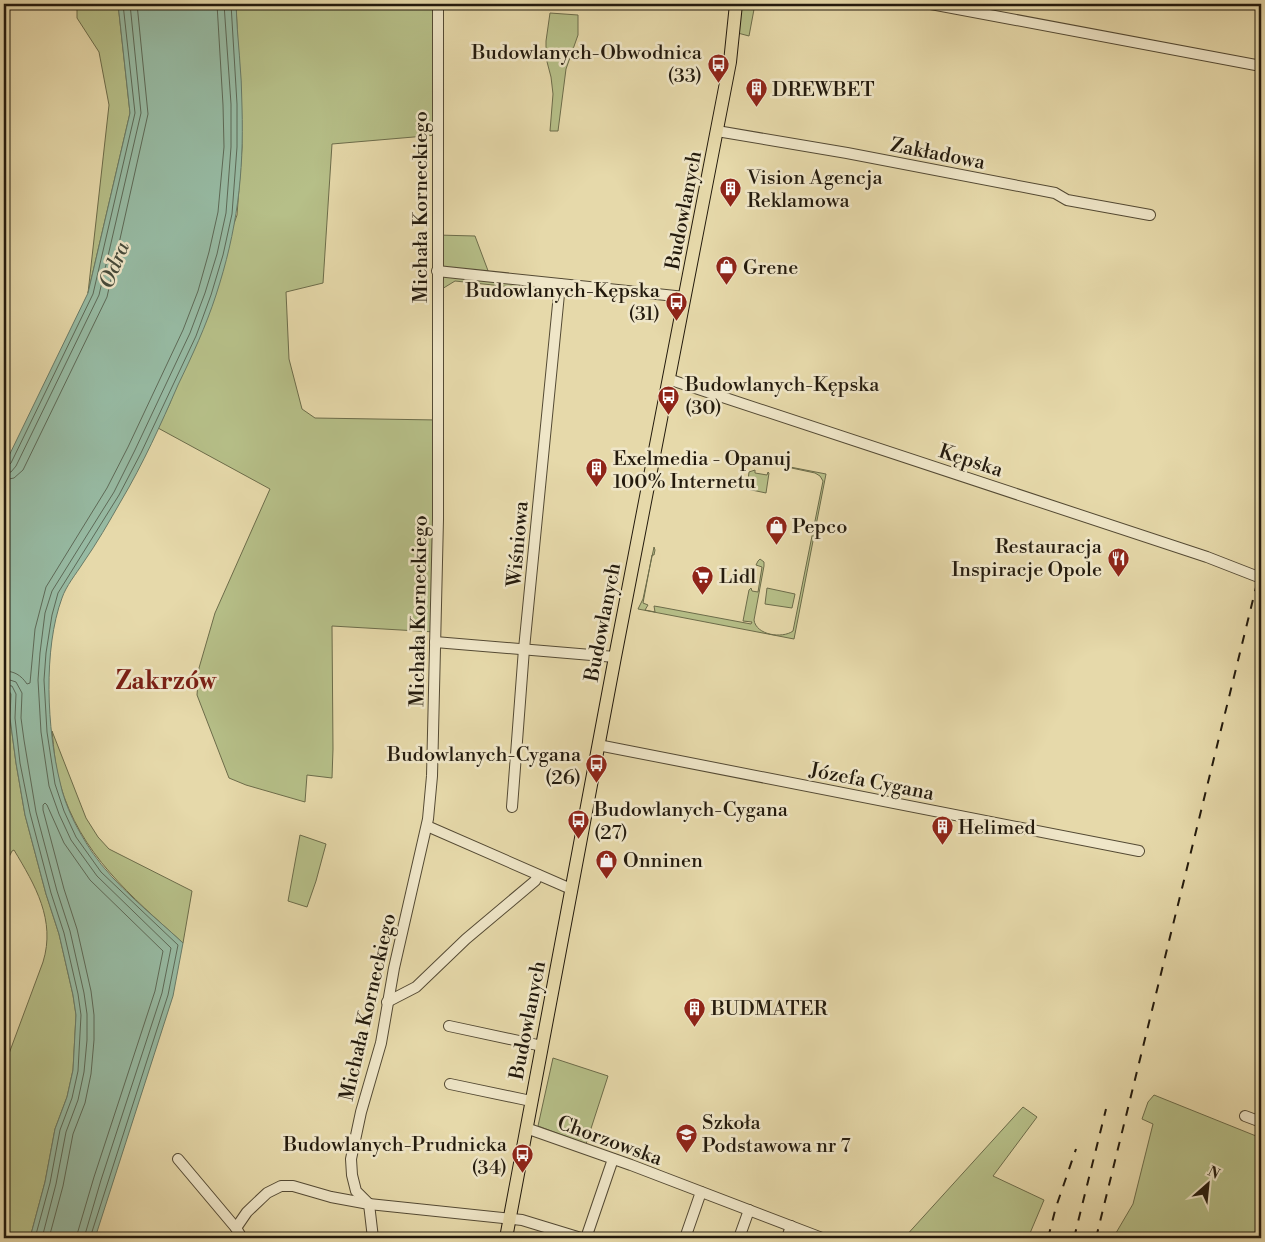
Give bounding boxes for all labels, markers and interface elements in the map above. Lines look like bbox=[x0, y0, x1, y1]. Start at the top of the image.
place label: Budowlanych-Obwodnica (33) bbox=[470, 41, 703, 89]
bus stop icon: Budowlanych-Obwodnica (33) bbox=[706, 52, 730, 83]
building icon: DREWBET bbox=[744, 77, 768, 108]
place label: DREWBET bbox=[772, 78, 875, 103]
street label: Michała Korneckiego bbox=[409, 111, 434, 303]
street label: Zakładowa bbox=[888, 133, 988, 176]
street label: Budowlanych bbox=[661, 149, 708, 273]
place label: Vision Agencja Reklamowa bbox=[746, 166, 884, 214]
building icon: Vision Agencja Reklamowa bbox=[719, 176, 743, 207]
water label: Odra bbox=[94, 238, 136, 292]
shop icon: Grene bbox=[715, 255, 739, 286]
place label: Grene bbox=[743, 256, 798, 281]
place label: Budowlanych-Kępska (31) bbox=[465, 279, 661, 327]
bus stop icon: Budowlanych-Kępska (31) bbox=[664, 290, 688, 321]
place label: Budowlanych-Kępska (30) bbox=[684, 373, 880, 421]
bus stop icon: Budowlanych-Kępska (30) bbox=[657, 384, 681, 415]
street label: Kępska bbox=[935, 439, 1007, 484]
place label: Exelmedia - Opanuj 100% Internetu bbox=[613, 447, 792, 495]
building icon: Exelmedia - Opanuj 100% Internetu bbox=[585, 457, 609, 488]
street label: Wiśniowa bbox=[502, 499, 535, 589]
shop icon: Pepco bbox=[764, 514, 788, 545]
street label: Michała Korneckiego bbox=[405, 515, 434, 707]
place label: Pepco bbox=[792, 515, 847, 540]
place label: Restauracja Inspiracje Opole bbox=[952, 535, 1103, 583]
restaurant icon: Restauracja Inspiracje Opole bbox=[1106, 546, 1130, 577]
street label: Budowlanych bbox=[580, 561, 627, 685]
supermarket icon: Lidl bbox=[691, 564, 715, 595]
place label: Lidl bbox=[719, 565, 756, 590]
district label: Zakrzów bbox=[116, 666, 217, 697]
place label: Budowlanych-Cygana (26) bbox=[386, 743, 582, 791]
bus stop icon: Budowlanych-Cygana (26) bbox=[585, 753, 609, 784]
street label: Józefa Cygana bbox=[806, 758, 937, 807]
place label: Budowlanych-Cygana (27) bbox=[593, 798, 789, 846]
bus stop icon: Budowlanych-Cygana (27) bbox=[566, 809, 590, 840]
building icon: Helimed bbox=[930, 815, 954, 846]
place label: Helimed bbox=[958, 816, 1036, 841]
shop icon: Onninen bbox=[595, 848, 619, 879]
place label: Onninen bbox=[623, 849, 703, 874]
street label: Michała Korneckiego bbox=[335, 911, 402, 1104]
street label: Budowlanych bbox=[505, 959, 552, 1083]
building icon: BUDMATER bbox=[683, 996, 707, 1027]
place label: BUDMATER bbox=[710, 997, 828, 1022]
street label: Chorzowska bbox=[553, 1111, 666, 1172]
place label: Szkoła Podstawowa nr 7 bbox=[702, 1111, 851, 1159]
school or university icon: Szkoła Podstawowa nr 7 bbox=[674, 1122, 698, 1153]
place label: Budowlanych-Prudnicka (34) bbox=[282, 1133, 508, 1181]
bus stop icon: Budowlanych-Prudnicka (34) bbox=[511, 1143, 535, 1174]
north arrow bbox=[1182, 1160, 1232, 1210]
text: N bbox=[1204, 1163, 1222, 1184]

